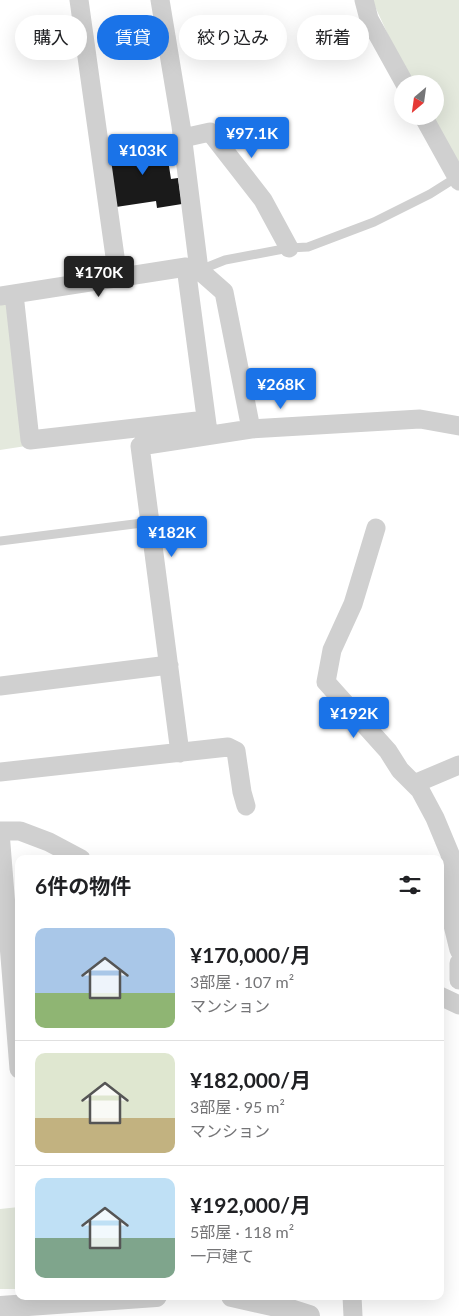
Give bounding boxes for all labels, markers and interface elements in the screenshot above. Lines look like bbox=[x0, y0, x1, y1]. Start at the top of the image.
chip: 購入 bbox=[15, 15, 87, 60]
chip: 賃貸 bbox=[97, 15, 169, 60]
chip: 絞り込み bbox=[179, 15, 287, 60]
chip: 新着 bbox=[297, 15, 369, 60]
north arrow bbox=[394, 75, 444, 125]
map controls bbox=[394, 75, 444, 125]
pin: ¥97.1K bbox=[211, 116, 293, 159]
text: ¥97.1K bbox=[226, 123, 278, 142]
pin: ¥103K bbox=[108, 134, 178, 176]
text: ¥103K bbox=[119, 140, 167, 159]
pin: ¥170K bbox=[64, 256, 134, 298]
text: ¥170K bbox=[75, 262, 123, 281]
pin: ¥268K bbox=[246, 368, 316, 410]
text: ¥268K bbox=[257, 374, 305, 393]
pin: ¥182K bbox=[137, 516, 207, 558]
text: ¥182K bbox=[148, 522, 196, 541]
pin: ¥192K bbox=[319, 696, 389, 739]
text: ¥192K bbox=[330, 703, 378, 722]
icon: filters bbox=[396, 871, 424, 899]
text: 6件の物件 bbox=[35, 873, 131, 898]
text: ¥170,000/月 bbox=[190, 942, 311, 967]
icon: home bbox=[75, 948, 135, 1008]
text: 3部屋 · 107 m² bbox=[190, 972, 294, 991]
text: マンション bbox=[190, 996, 270, 1015]
text: ¥182,000/月 bbox=[190, 1067, 311, 1092]
icon: home bbox=[75, 1073, 135, 1133]
text: 3部屋 · 95 m² bbox=[190, 1097, 285, 1116]
text: マンション bbox=[190, 1121, 270, 1140]
text: ¥192,000/月 bbox=[190, 1192, 311, 1217]
icon: home bbox=[75, 1198, 135, 1258]
text: 5部屋 · 118 m² bbox=[190, 1222, 294, 1241]
text: 一戸建て bbox=[190, 1246, 254, 1265]

